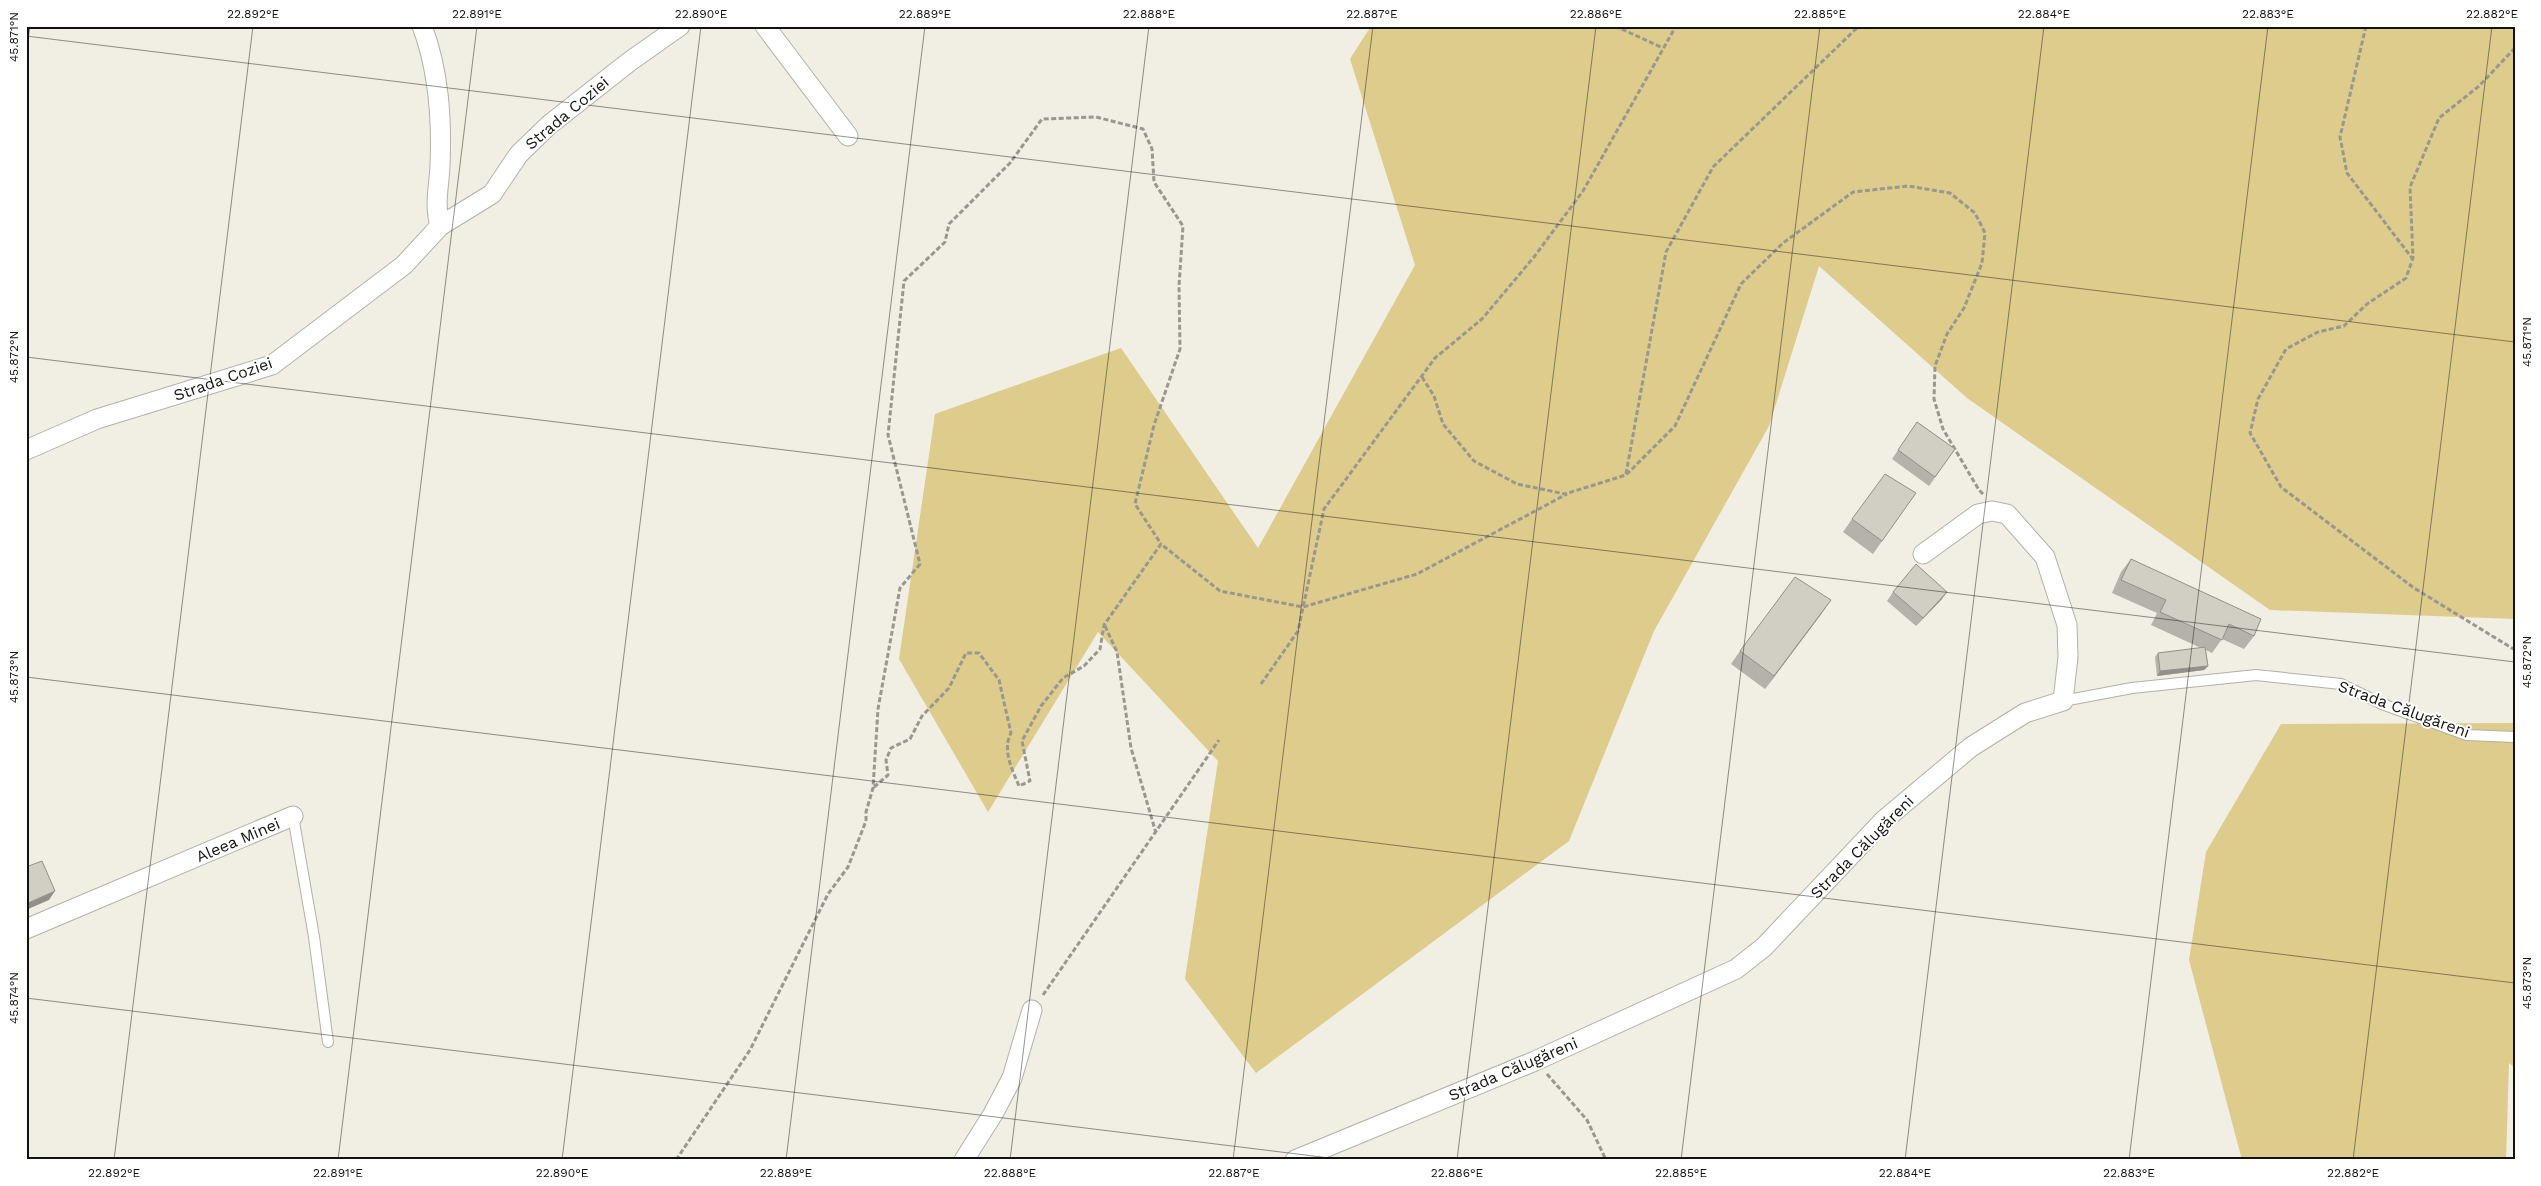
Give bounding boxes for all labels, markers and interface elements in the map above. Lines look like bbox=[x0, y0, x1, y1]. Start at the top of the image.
text: 22.892°E bbox=[227, 7, 279, 21]
text: 22.891°E bbox=[452, 7, 502, 21]
text: 22.890°E bbox=[675, 7, 728, 21]
text: 22.889°E bbox=[899, 7, 952, 21]
text: 22.888°E bbox=[1123, 7, 1176, 21]
text: 22.887°E bbox=[1346, 7, 1398, 21]
text: 22.886°E bbox=[1570, 7, 1623, 21]
text: 22.885°E bbox=[1794, 7, 1846, 21]
text: 22.884°E bbox=[2018, 7, 2071, 21]
text: 22.883°E bbox=[2242, 7, 2294, 21]
text: 22.882°E bbox=[2466, 7, 2518, 21]
text: 45.871°N bbox=[7, 12, 21, 62]
street label: Strada Coziei bbox=[521, 73, 613, 153]
text: 45.871°N bbox=[2520, 317, 2534, 367]
text: 45.872°N bbox=[7, 331, 21, 383]
street label: Strada Coziei bbox=[171, 353, 275, 405]
text: 45.872°N bbox=[2520, 636, 2534, 688]
text: 45.873°N bbox=[7, 651, 21, 703]
street label: Strada Călugăreni bbox=[2336, 676, 2472, 742]
street label: Strada Călugăreni bbox=[1806, 791, 1918, 903]
street label: Aleea Minei bbox=[193, 814, 283, 866]
text: 45.873°N bbox=[2520, 957, 2534, 1009]
text: 45.874°N bbox=[7, 972, 21, 1024]
street label: Strada Călugăreni bbox=[1446, 1033, 1580, 1105]
text: 22.892°E bbox=[88, 1166, 140, 1180]
text: 22.891°E bbox=[313, 1166, 363, 1180]
text: 22.890°E bbox=[536, 1166, 589, 1180]
text: 22.889°E bbox=[760, 1166, 813, 1180]
text: 22.888°E bbox=[984, 1166, 1037, 1180]
text: 22.887°E bbox=[1208, 1166, 1260, 1180]
text: 22.886°E bbox=[1431, 1166, 1484, 1180]
text: 22.885°E bbox=[1655, 1166, 1707, 1180]
text: 22.884°E bbox=[1879, 1166, 1932, 1180]
text: 22.883°E bbox=[2103, 1166, 2155, 1180]
text: 22.882°E bbox=[2327, 1166, 2379, 1180]

